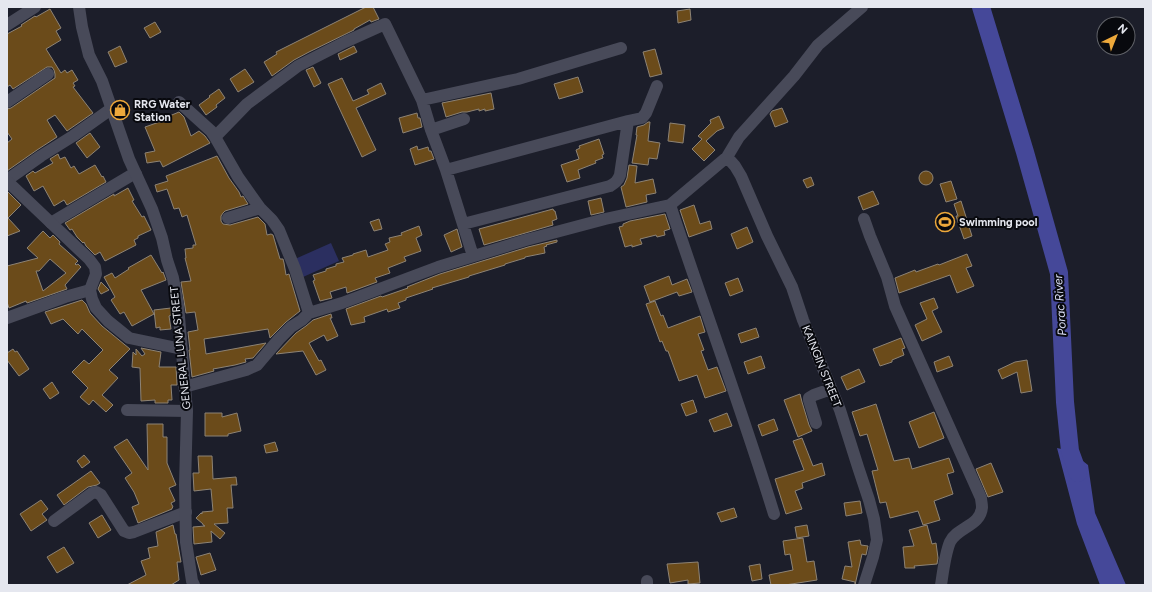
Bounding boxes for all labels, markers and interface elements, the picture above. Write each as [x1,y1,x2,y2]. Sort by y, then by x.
north arrow [1096,16,1136,56]
text: N [1115,21,1130,37]
place label: RRG Water Station [134,98,191,124]
shop icon: RRG Water Station [109,99,131,121]
sports icon: Swimming pool [934,211,956,233]
place label: Swimming pool [959,216,1038,229]
water label: Porac River [1051,273,1069,336]
street label: GENERAL LUNA STREET [168,286,193,410]
street label: KAINGIN STREET [799,323,844,409]

